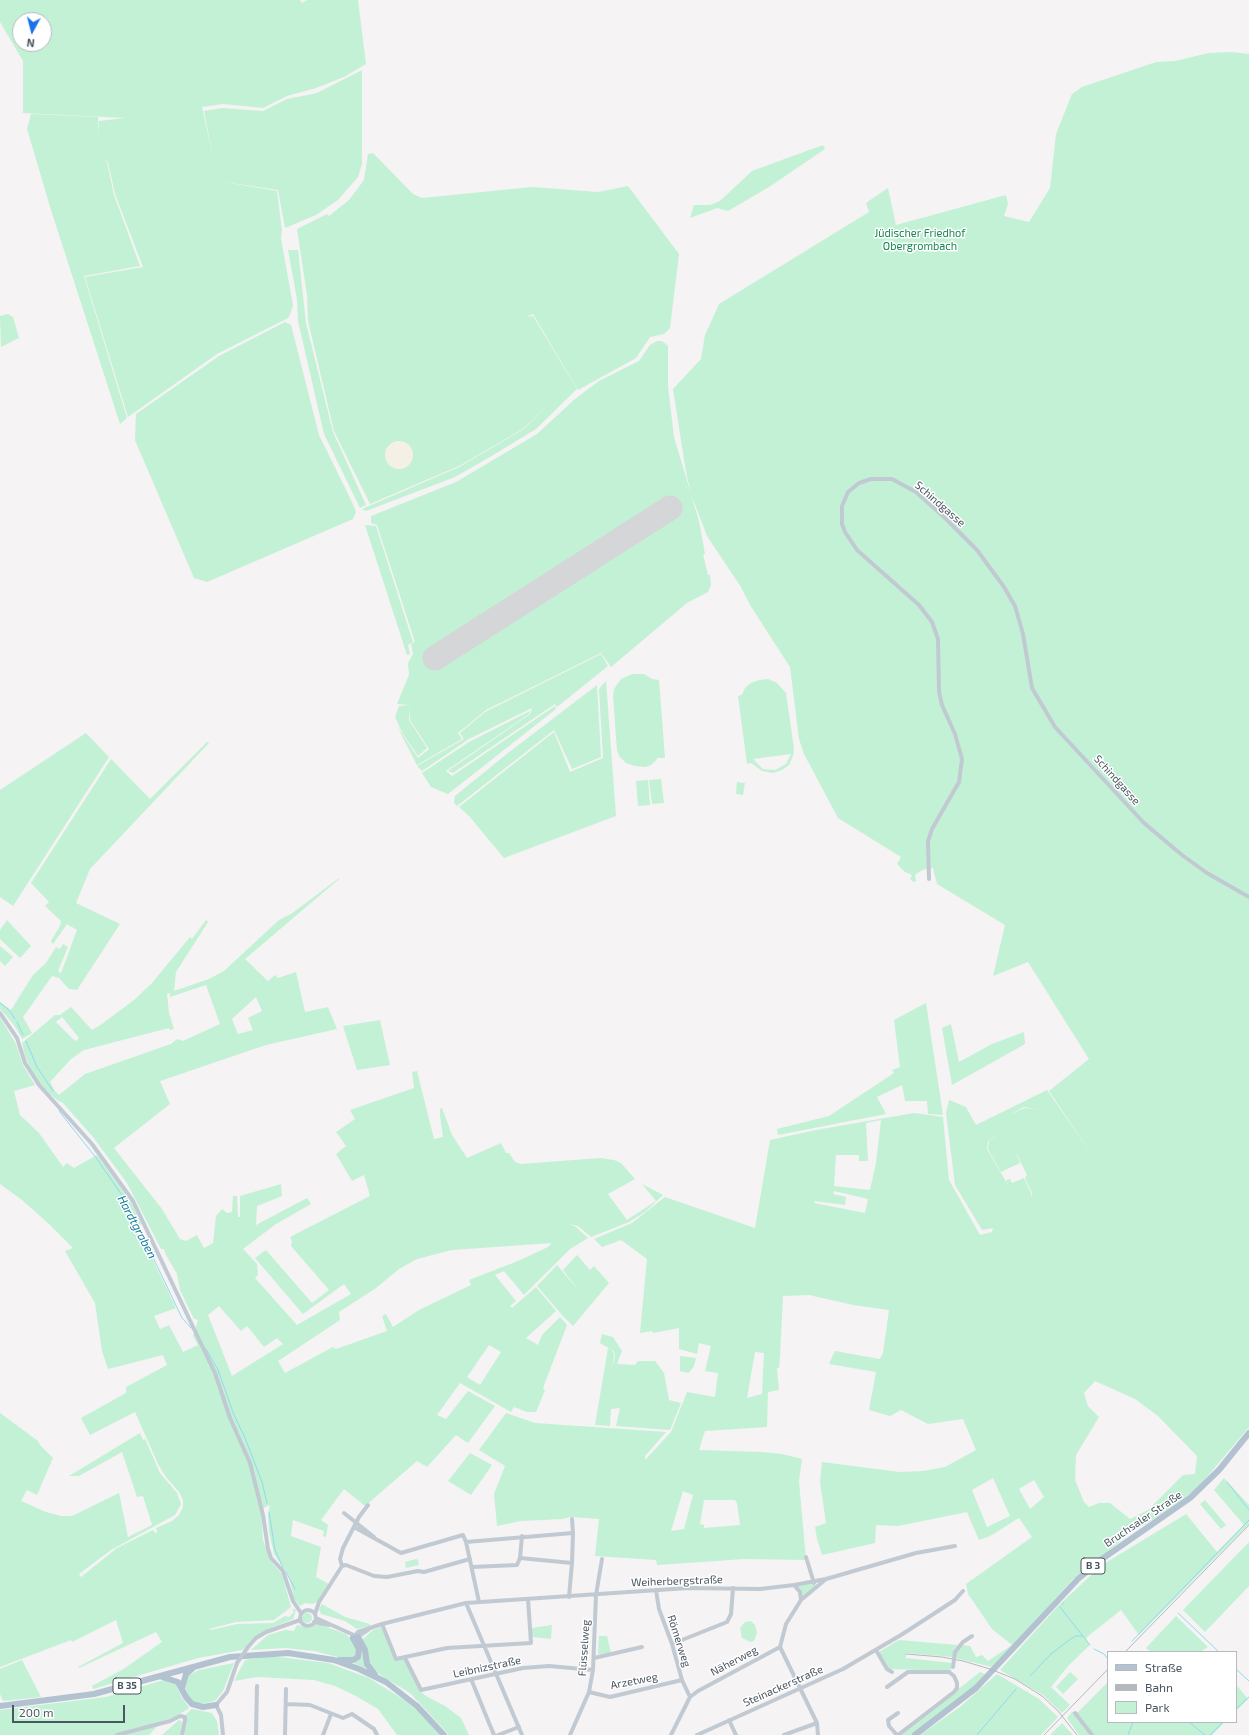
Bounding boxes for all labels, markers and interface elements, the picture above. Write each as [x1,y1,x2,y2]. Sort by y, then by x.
north arrow [12,12,52,52]
text: N [26,36,35,50]
park label: Jüdischer Friedhof Obergrombach [874,226,966,252]
street label: Schindgasse [912,478,968,530]
street label: Schindgasse [1091,752,1143,808]
water label: Hardtgraben [114,1193,160,1261]
street label: Bruchsaler Straße [1102,1488,1184,1550]
road number: B 3 [1081,1558,1105,1574]
street label: Weiherbergstraße [631,1573,723,1589]
street label: Römerweg [664,1613,694,1669]
street label: Flüsselweg [575,1619,593,1677]
street label: Näherweg [708,1643,760,1679]
legend [1107,1651,1237,1723]
street label: Leibnizstraße [452,1653,522,1681]
text: Straße [1145,1660,1182,1674]
street label: Steinackerstraße [741,1662,825,1710]
street label: Arzetweg [609,1670,659,1692]
road number: B 35 [113,1678,141,1694]
text: Bahn [1145,1680,1173,1694]
scale bar [14,1697,127,1723]
text: Park [1145,1700,1170,1714]
text: 200 m [19,1705,53,1719]

